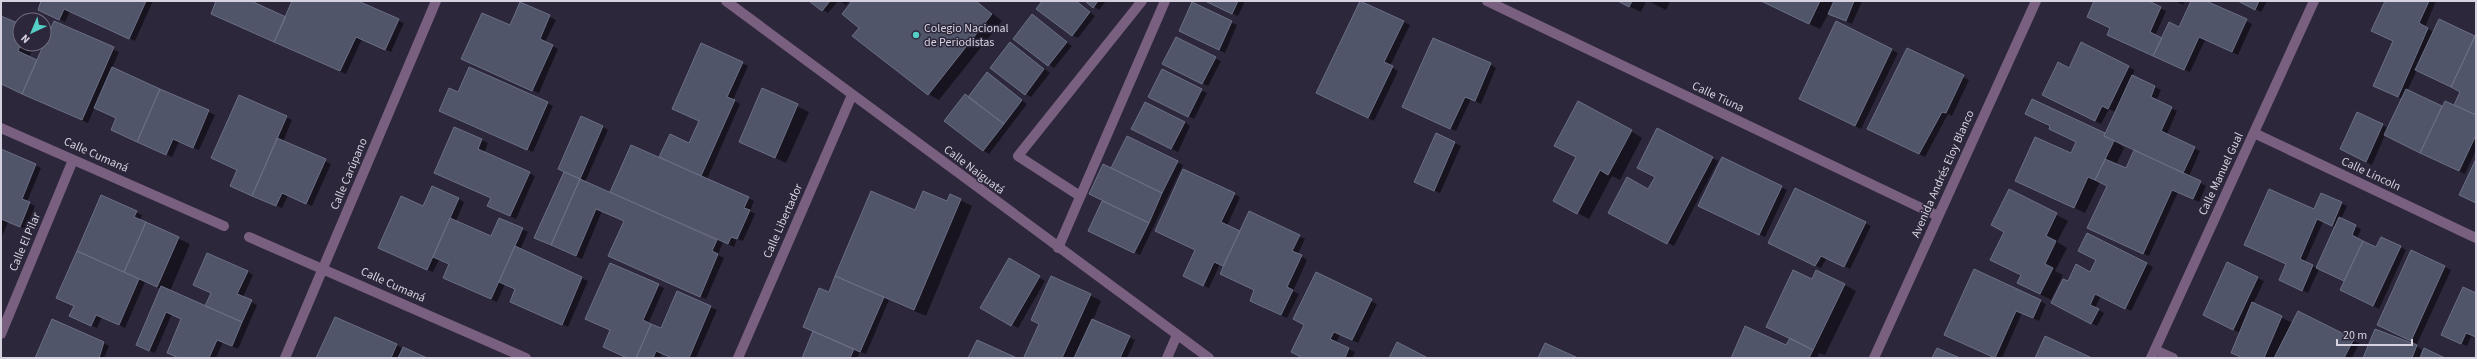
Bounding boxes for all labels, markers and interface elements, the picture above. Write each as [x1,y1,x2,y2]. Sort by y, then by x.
north arrow [12,12,52,52]
place label: Colegio Nacional de Periodistas [924,20,1009,51]
marker: Colegio Nacional de Periodistas [911,30,921,40]
text: N [18,31,33,47]
street label: Calle Tiuna [1689,77,1747,117]
street label: Avenida Andrés Eloy Blanco [1907,107,1979,241]
street label: Calle Manuel Gual [2194,130,2248,218]
street label: Calle Cumaná [61,133,131,177]
street label: Calle Carúpano [326,135,372,213]
street label: Calle Naiguatá [940,141,1008,199]
street label: Calle Lincoln [2338,153,2404,195]
street label: Calle Libertador [759,180,807,261]
street label: Calle El Pilar [5,209,45,274]
street label: Calle Cumaná [358,263,428,307]
scale bar [2337,321,2412,347]
text: 20 m [2343,327,2367,344]

